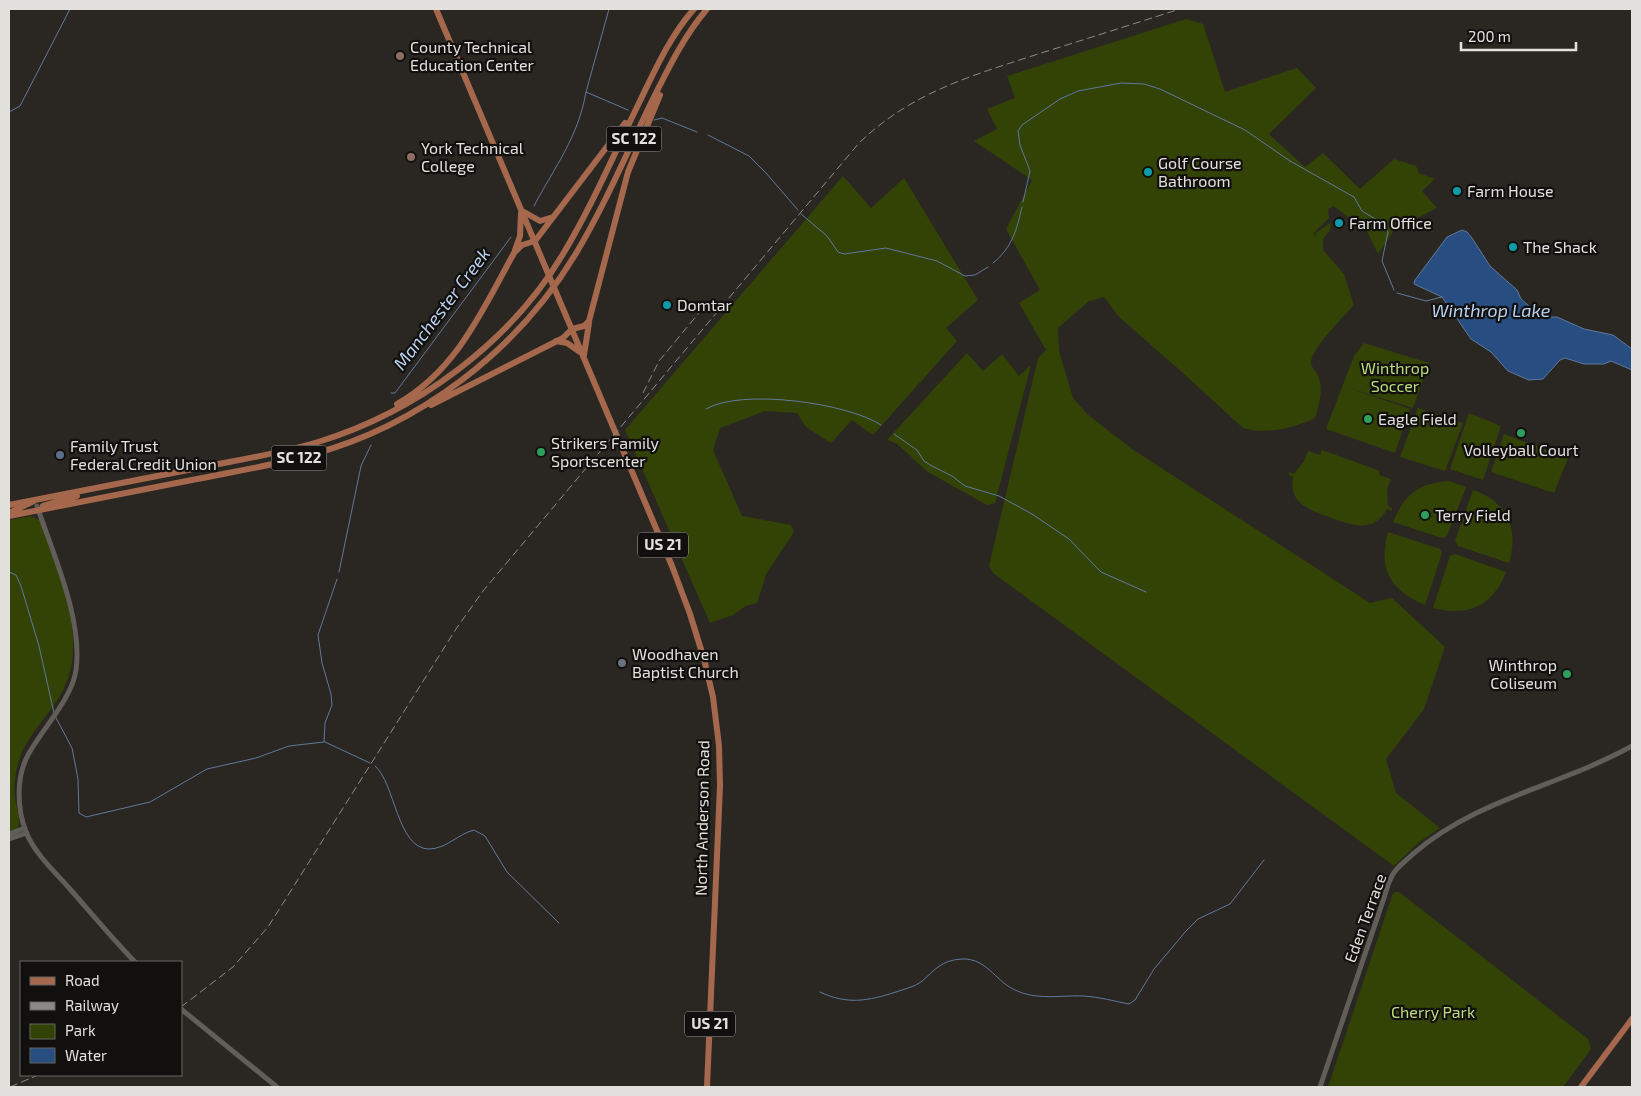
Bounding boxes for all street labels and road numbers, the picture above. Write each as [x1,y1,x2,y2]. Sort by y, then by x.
road number: SC 122 [606,126,662,152]
road number: SC 122 [272,446,326,470]
road number: US 21 [638,532,688,558]
street label: North Anderson Road [691,740,712,896]
street label: Eden Terrace [1340,871,1389,965]
road number: US 21 [685,1012,735,1036]

